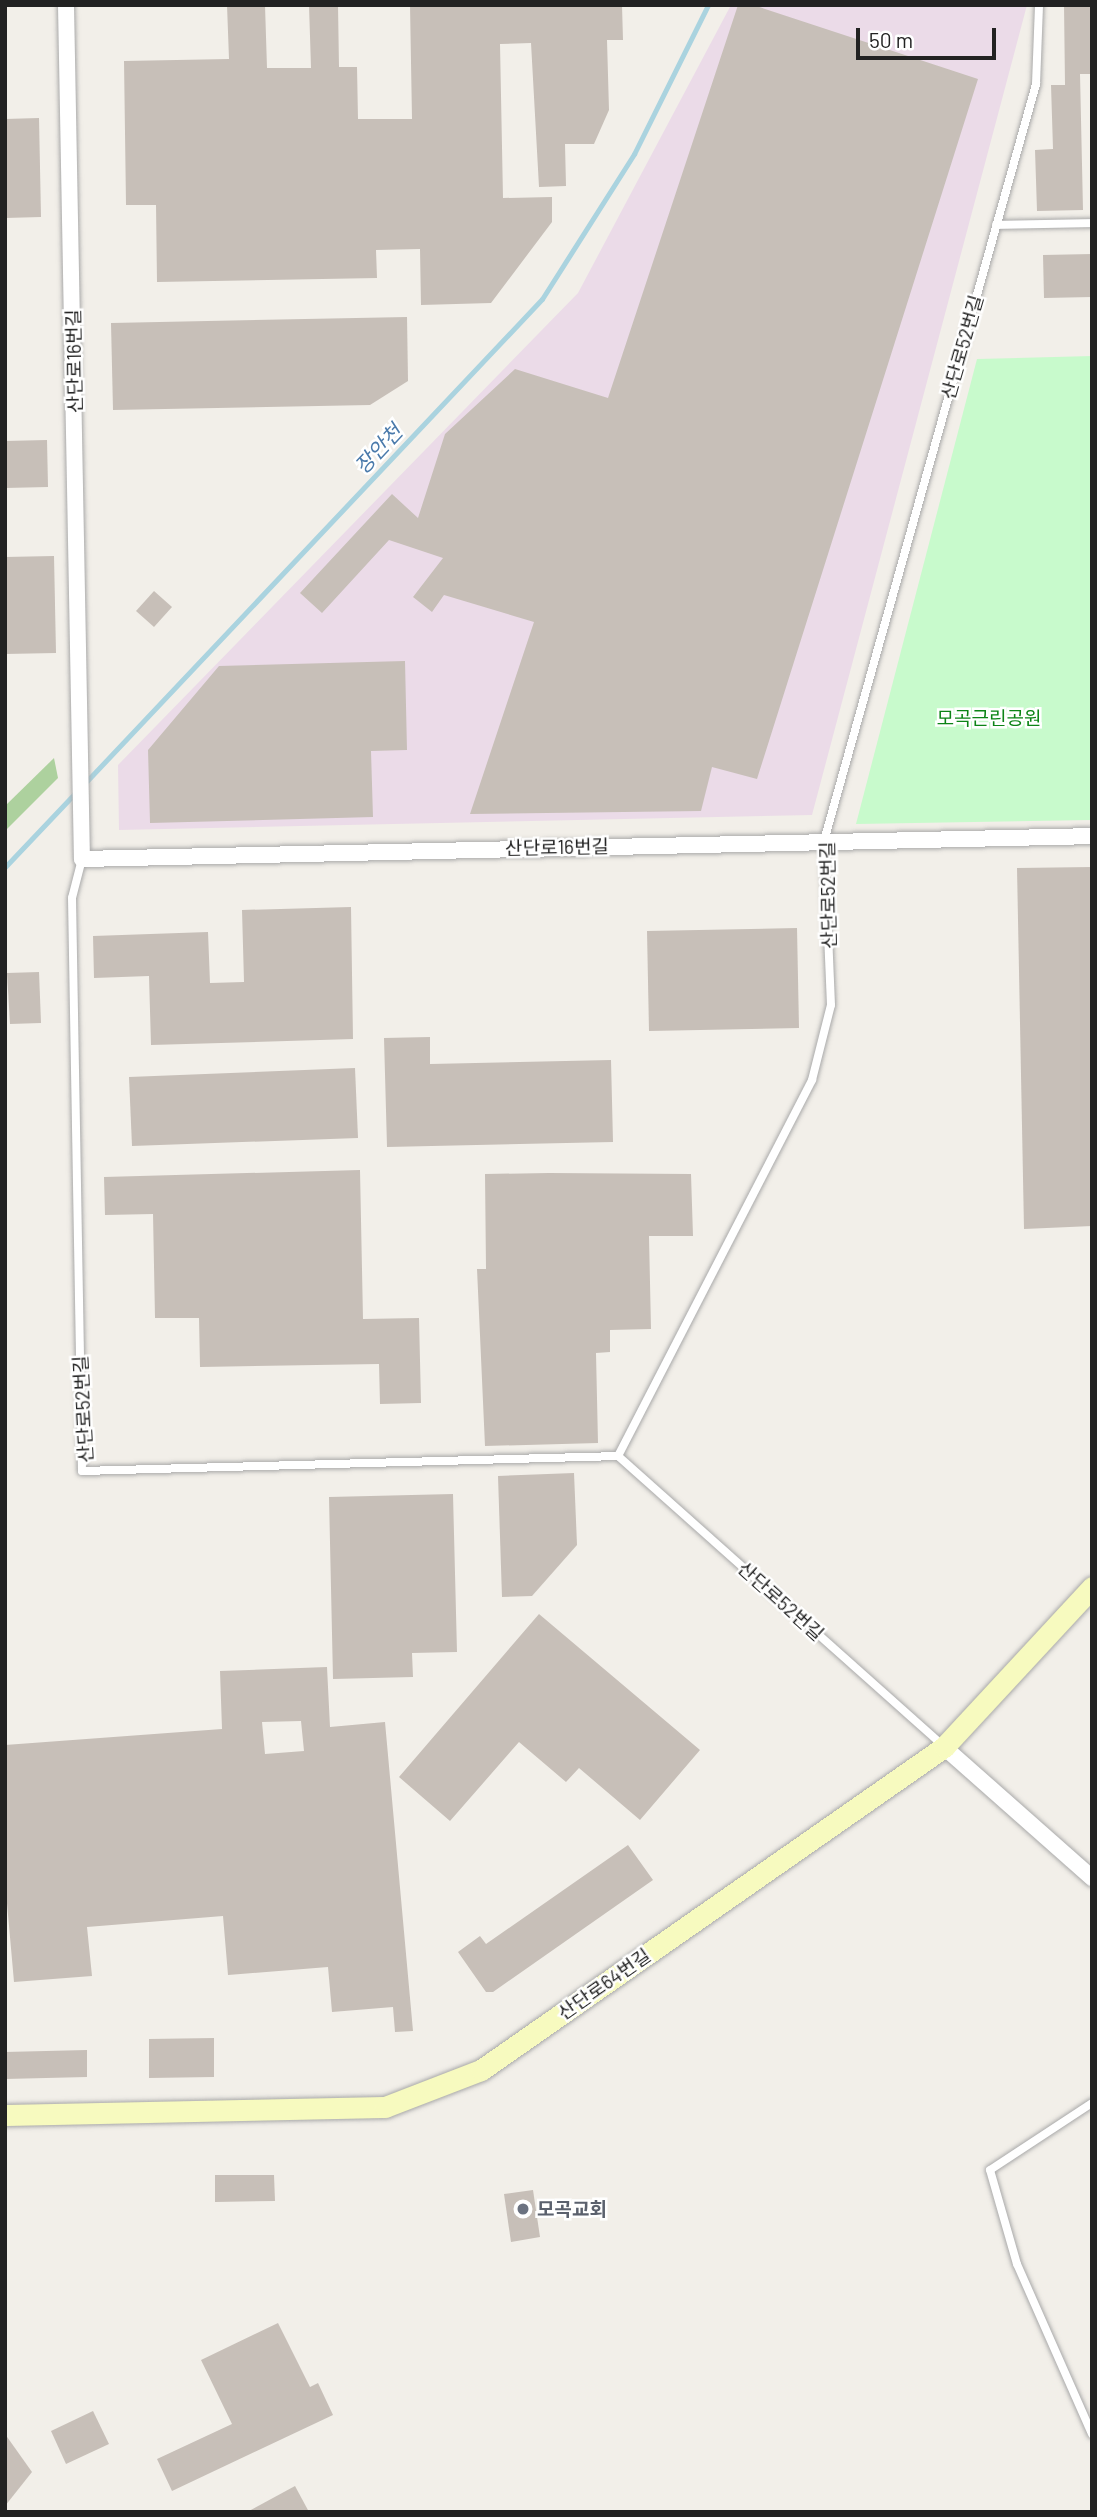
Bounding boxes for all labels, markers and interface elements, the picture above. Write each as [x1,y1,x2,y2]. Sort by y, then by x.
scale bar [859,14,999,58]
text: 50 m [869,27,913,52]
street label: 산단로52번길 [936,292,988,402]
street label: 산단로16번길 [62,309,86,413]
water label: 장안천 [349,419,407,479]
park label: 모곡근린공원 [937,707,1041,729]
street label: 산단로16번길 [505,835,609,859]
street label: 산단로52번길 [816,841,840,949]
street label: 산단로52번길 [69,1355,97,1463]
street label: 산단로52번길 [733,1557,829,1645]
street label: 산단로64번길 [553,1944,655,2024]
place label: 모곡교회 [537,2198,607,2220]
marker: 모곡교회 [515,2201,531,2217]

